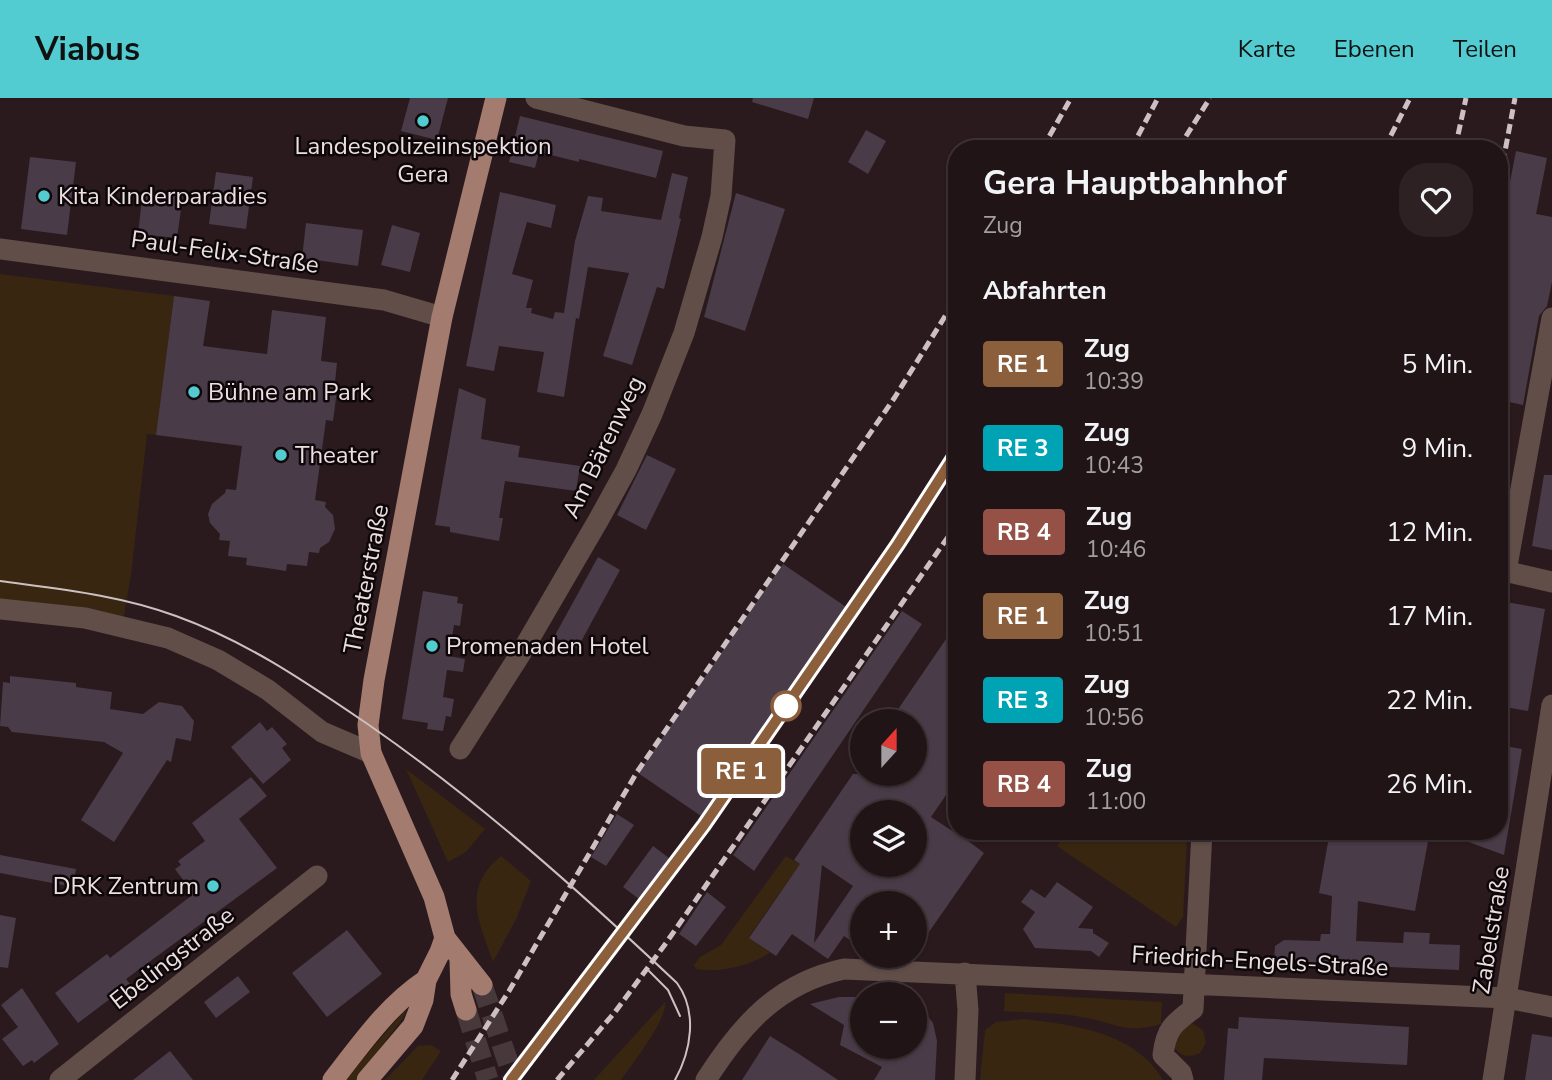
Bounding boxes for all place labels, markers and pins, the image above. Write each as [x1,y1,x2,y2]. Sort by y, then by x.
marker: Landespolizeiinspektion Gera [415,113,431,129]
place label: Landespolizeiinspektion Gera [294,130,552,190]
place label: Kita Kinderparadies [58,180,267,212]
marker: Kita Kinderparadies [36,188,52,204]
place label: Bühne am Park [208,376,372,408]
marker: Bühne am Park [186,384,202,400]
place label: Theater [295,439,379,471]
marker: Theater [273,447,289,463]
place label: Promenaden Hotel [446,630,649,662]
marker: Promenaden Hotel [424,638,440,654]
unlabelled marker [771,691,801,721]
place label: DRK Zentrum [53,870,199,902]
marker: DRK Zentrum [205,878,221,894]

